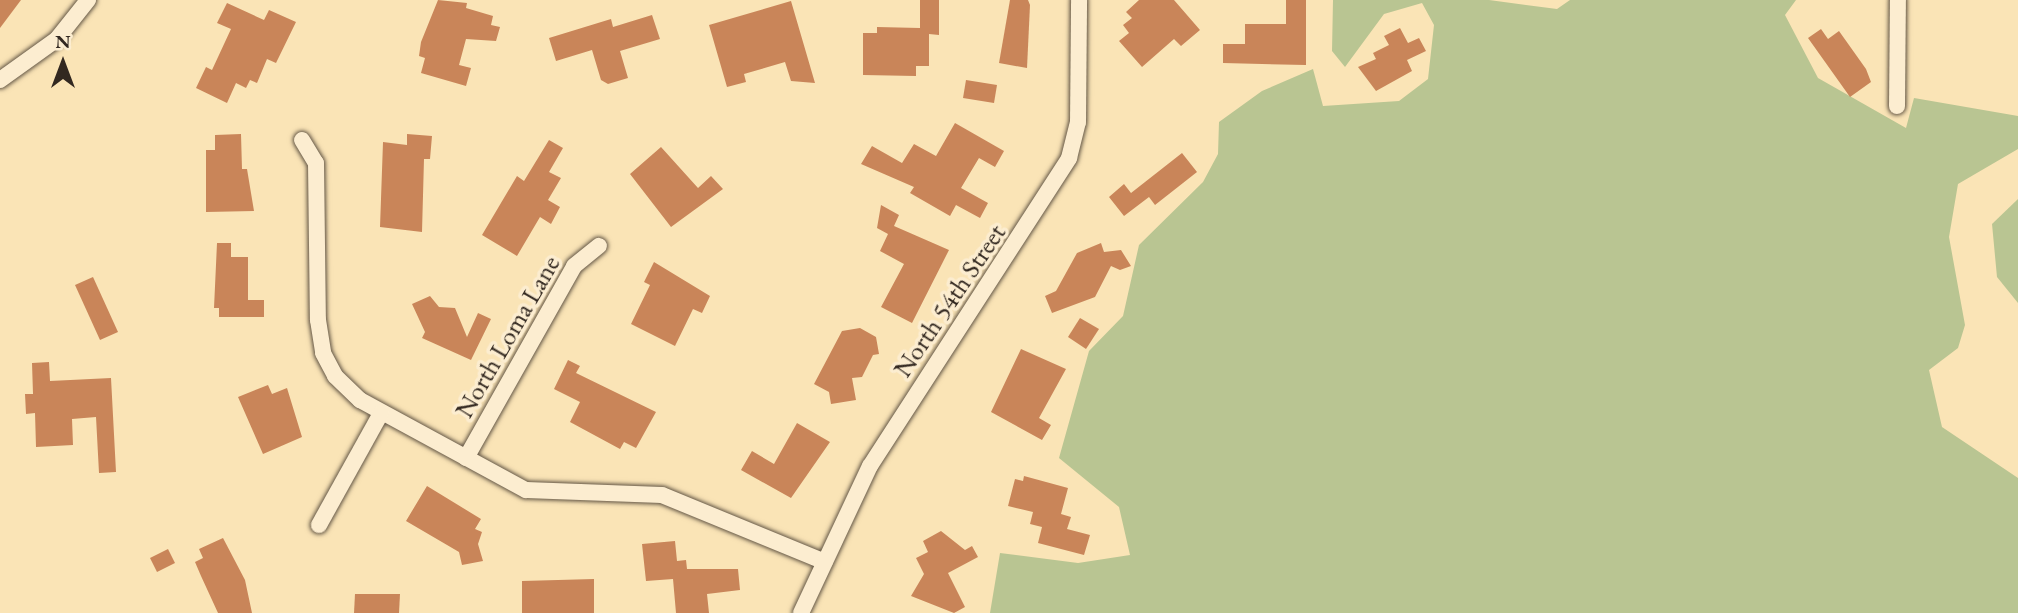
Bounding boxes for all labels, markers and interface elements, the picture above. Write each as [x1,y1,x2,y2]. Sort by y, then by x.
north arrow [28,28,98,98]
text: N [55,29,71,54]
street label: North 54th Street [887,219,1013,383]
street label: North Loma Lane [449,250,567,424]

